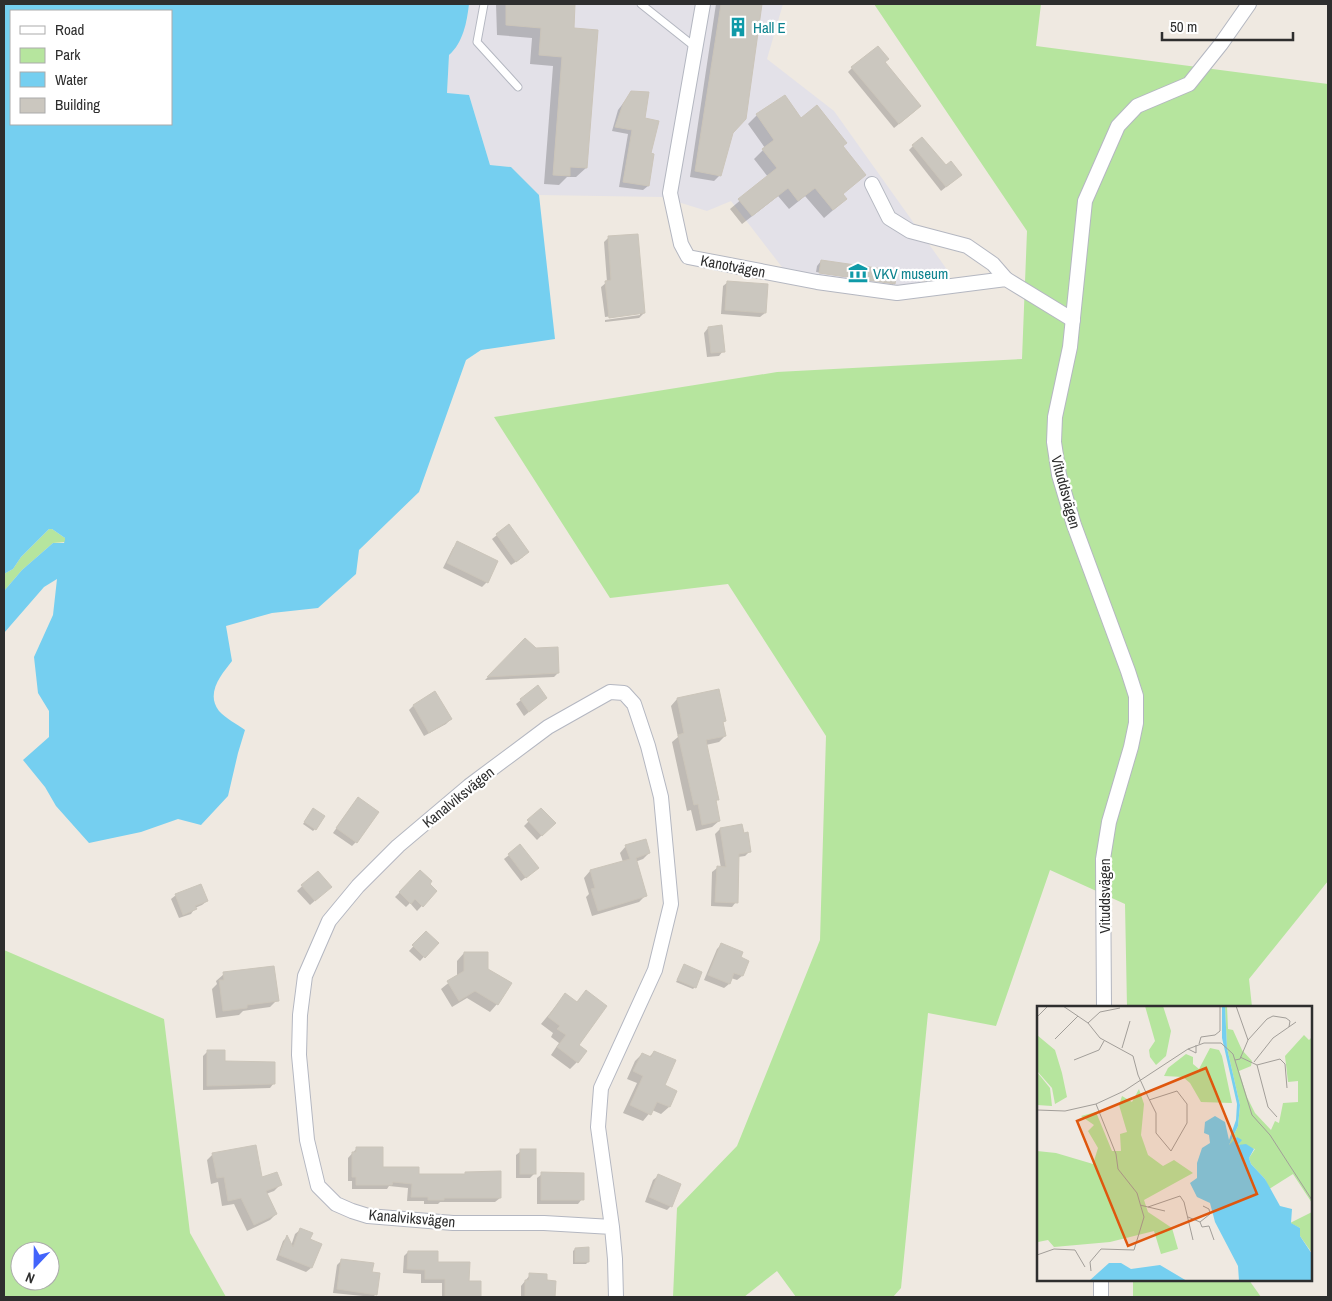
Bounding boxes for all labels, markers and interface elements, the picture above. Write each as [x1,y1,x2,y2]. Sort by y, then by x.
legend [10,10,172,125]
scale bar [1162,10,1293,42]
building icon: Hall E [727,16,749,38]
text: 50 m [1170,16,1197,37]
place label: Hall E [753,17,786,38]
text: Road [55,19,84,40]
text: Park [55,44,81,65]
text: Water [55,69,87,90]
text: Building [55,94,100,115]
street label: Kanotvägen [699,249,767,283]
museum icon: VKV museum [847,262,869,284]
place label: VKV museum [873,263,948,284]
street label: Vituddsvägen [1046,453,1086,531]
street label: Kanalviksvägen [418,762,498,832]
street label: Vituddsvägen [1094,858,1115,934]
inset map [1037,1006,1312,1281]
street label: Kanalviksvägen [368,1204,456,1232]
north arrow [10,1241,60,1291]
text: N [23,1268,37,1288]

